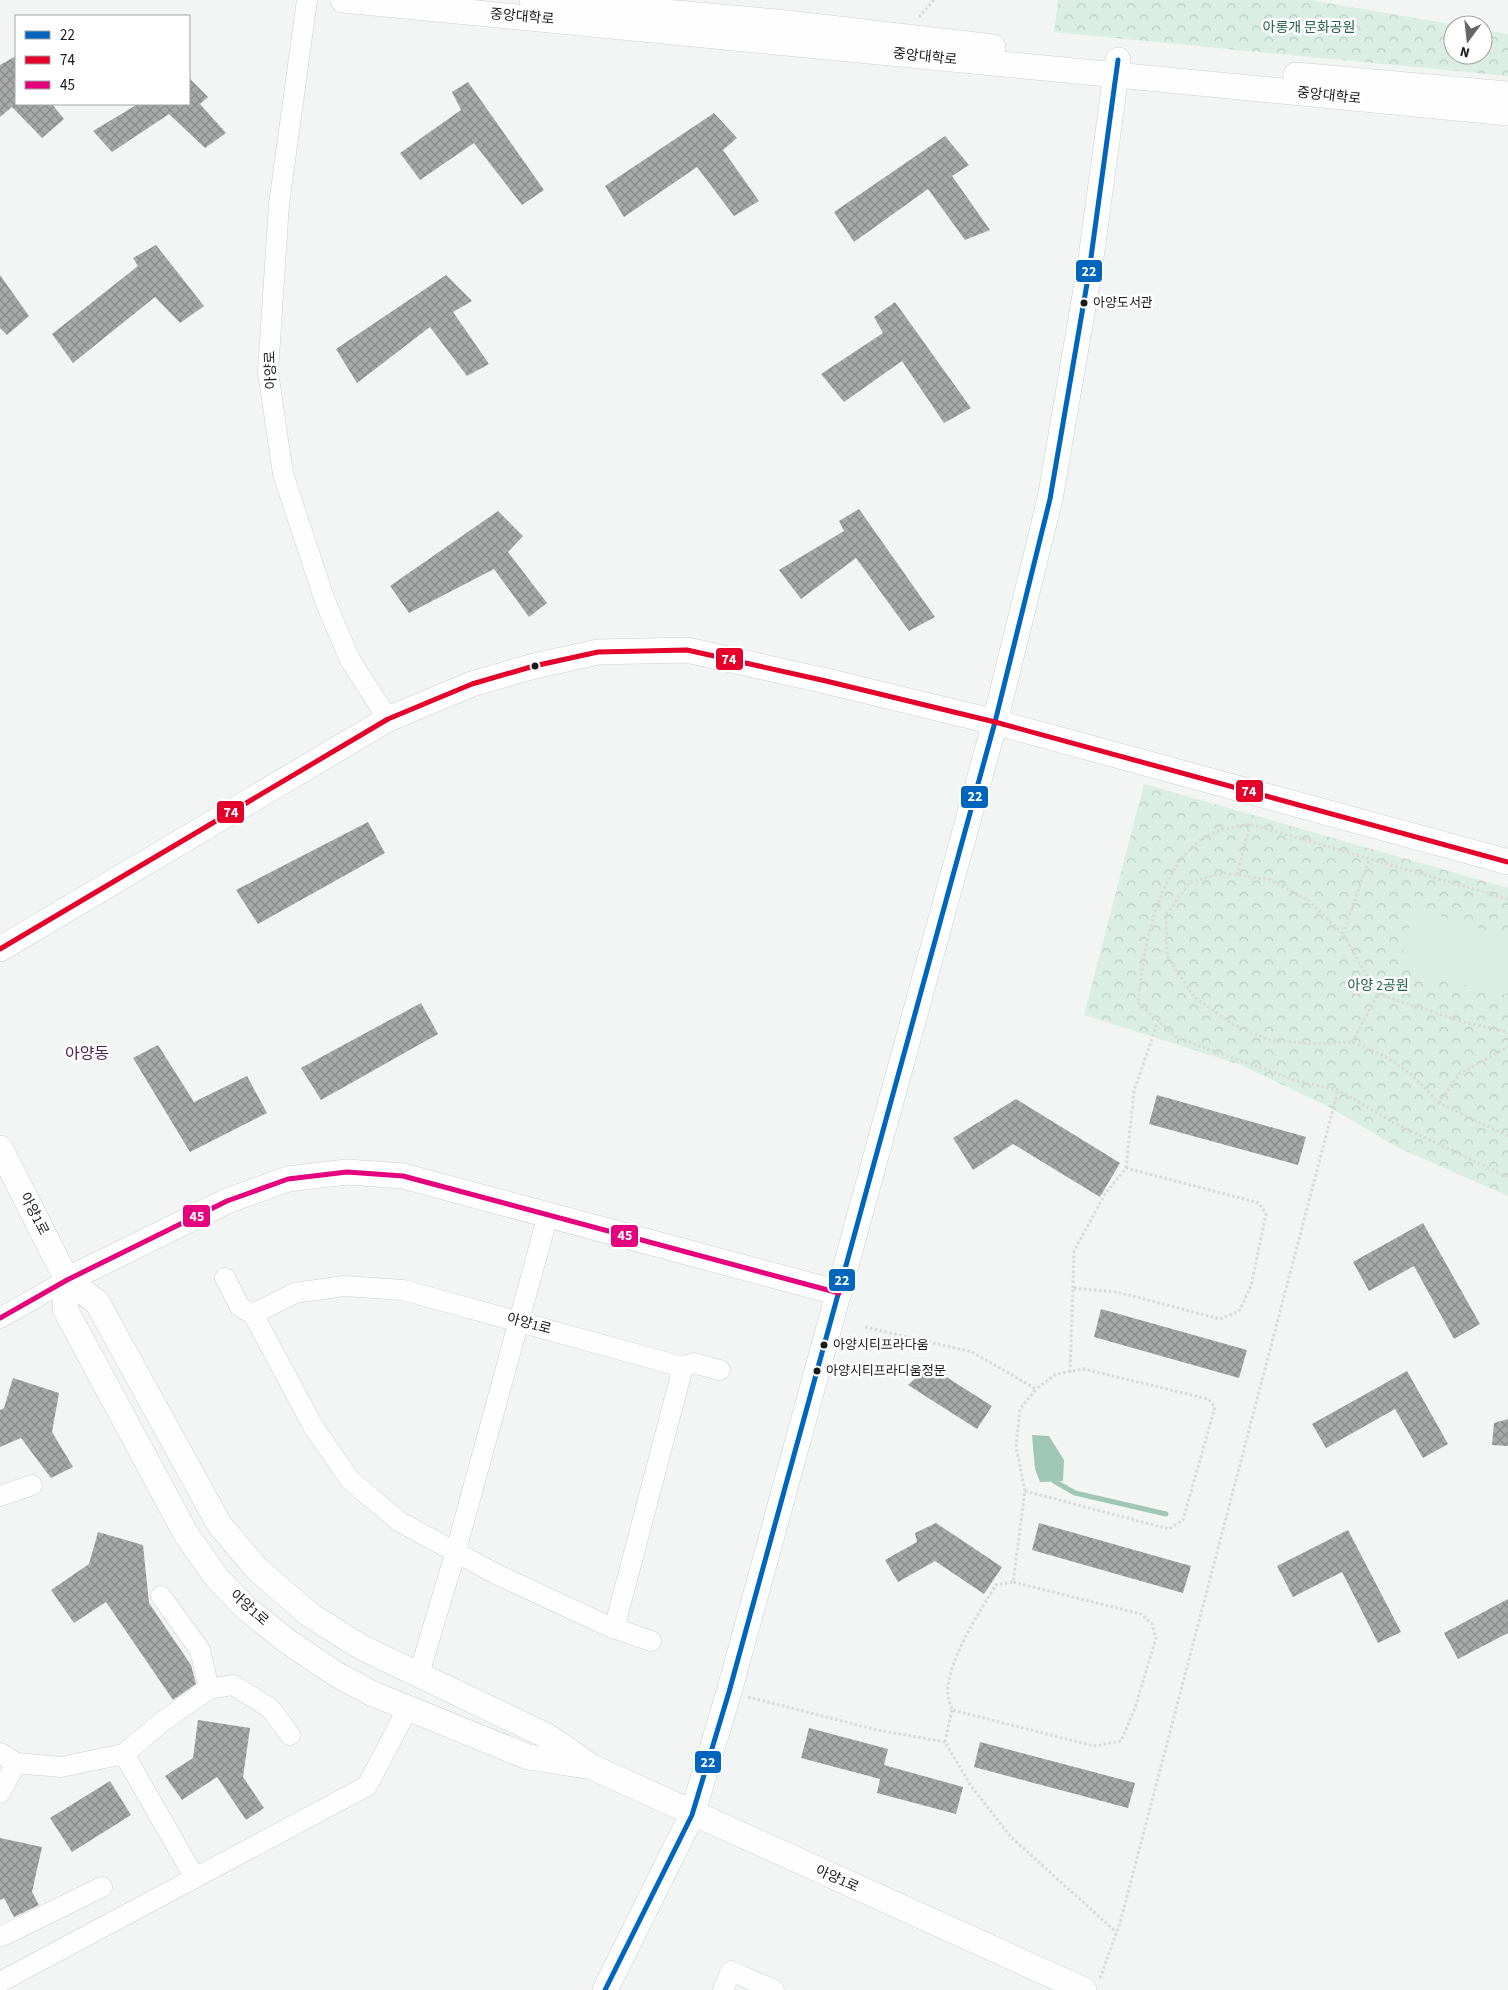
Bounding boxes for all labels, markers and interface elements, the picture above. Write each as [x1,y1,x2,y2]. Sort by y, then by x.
street label: 중앙대학로 [489,4,555,30]
legend [15,15,190,105]
north arrow [1443,15,1493,65]
park label: 아롱개 문화공원 [1263,18,1355,38]
text: 22 [60,25,75,46]
text: N [1458,41,1472,62]
street label: 중앙대학로 [892,44,958,70]
text: 74 [60,50,75,71]
text: 45 [60,75,75,96]
street label: 중앙대학로 [1296,83,1362,109]
line badge: 22 [1075,259,1103,283]
text: 22 [1082,262,1096,282]
place label: 아양도서관 [1093,294,1153,312]
marker: 아양도서관 [1079,298,1089,308]
street label: 아양로 [260,350,282,390]
line badge: 74 [715,647,744,671]
text: 74 [722,650,737,670]
unlabelled marker [530,661,540,671]
line badge: 74 [1235,779,1264,803]
text: 74 [1242,782,1257,802]
line badge: 22 [960,785,989,809]
text: 22 [968,787,982,807]
line badge: 74 [216,800,245,824]
text: 74 [224,803,239,823]
park label: 아양 2공원 [1347,976,1409,996]
district label: 아양동 [65,1043,109,1065]
street label: 아양1로 [15,1189,53,1239]
line badge: 45 [182,1204,211,1228]
text: 45 [190,1207,204,1227]
line badge: 45 [610,1224,639,1248]
text: 45 [618,1226,632,1246]
line badge: 22 [828,1268,856,1292]
text: 22 [835,1271,849,1291]
street label: 아양1로 [504,1308,554,1340]
place label: 아양시티프라다움 [833,1336,929,1354]
marker: 아양시티프라다움 [819,1340,829,1350]
place label: 아양시티프라디움정문 [826,1362,946,1380]
marker: 아양시티프라디움정문 [812,1366,822,1376]
street label: 아양1로 [225,1585,273,1631]
line badge: 22 [694,1750,722,1774]
text: 22 [701,1753,715,1773]
street label: 아양1로 [812,1861,862,1897]

